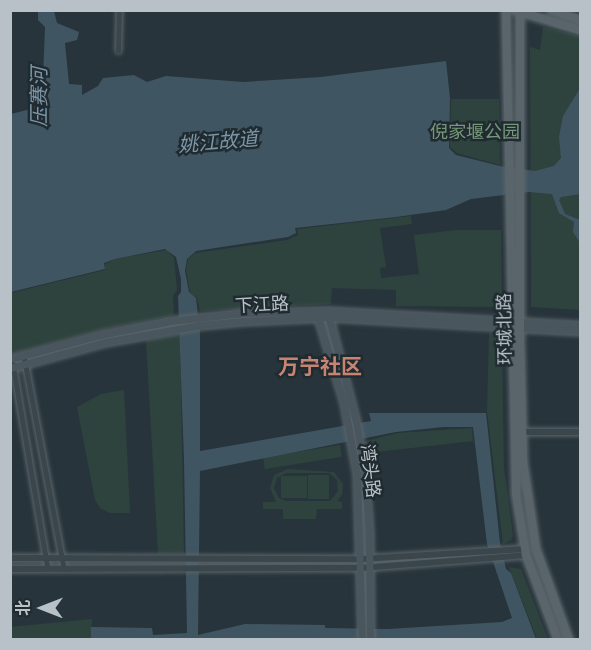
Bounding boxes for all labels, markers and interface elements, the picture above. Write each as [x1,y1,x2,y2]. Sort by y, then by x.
water label: 压赛河 [27,67,51,127]
park label: 倪家堰公园 [430,121,520,143]
water label: 姚江故道 [177,127,259,157]
street label: 下江路 [234,293,290,317]
street label: 环城北路 [494,293,516,365]
district label: 万宁社区 [278,354,362,380]
street label: 湾头路 [356,443,384,499]
north arrow [12,578,72,638]
text: 北 [14,600,33,616]

